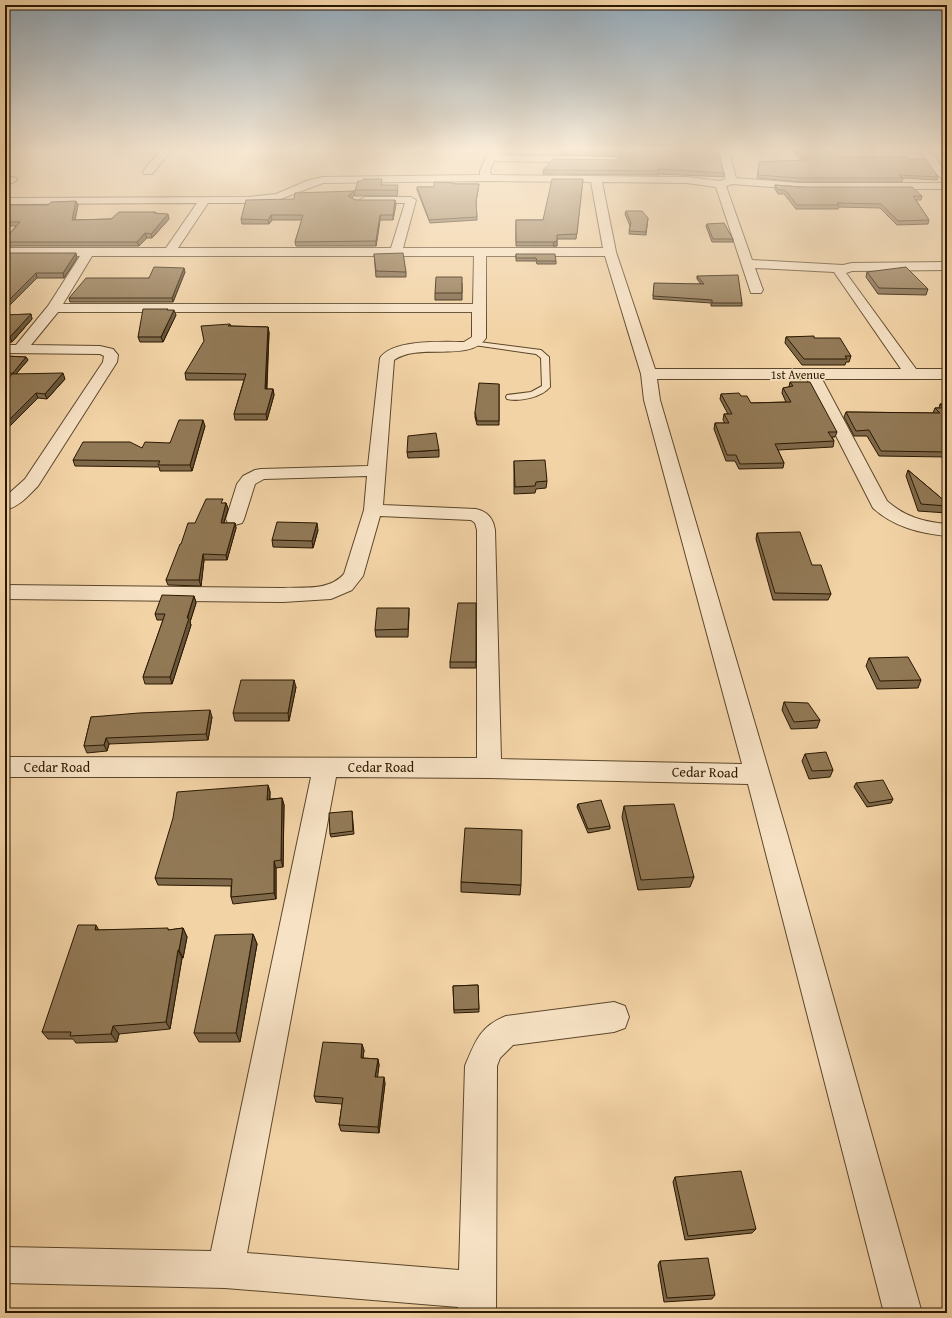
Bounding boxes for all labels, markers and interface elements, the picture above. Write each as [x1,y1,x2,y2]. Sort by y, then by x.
street label: 1st Avenue [771,366,826,383]
street label: Cedar Road [24,757,91,777]
street label: Cedar Road [348,757,415,777]
street label: Cedar Road [672,761,739,783]

